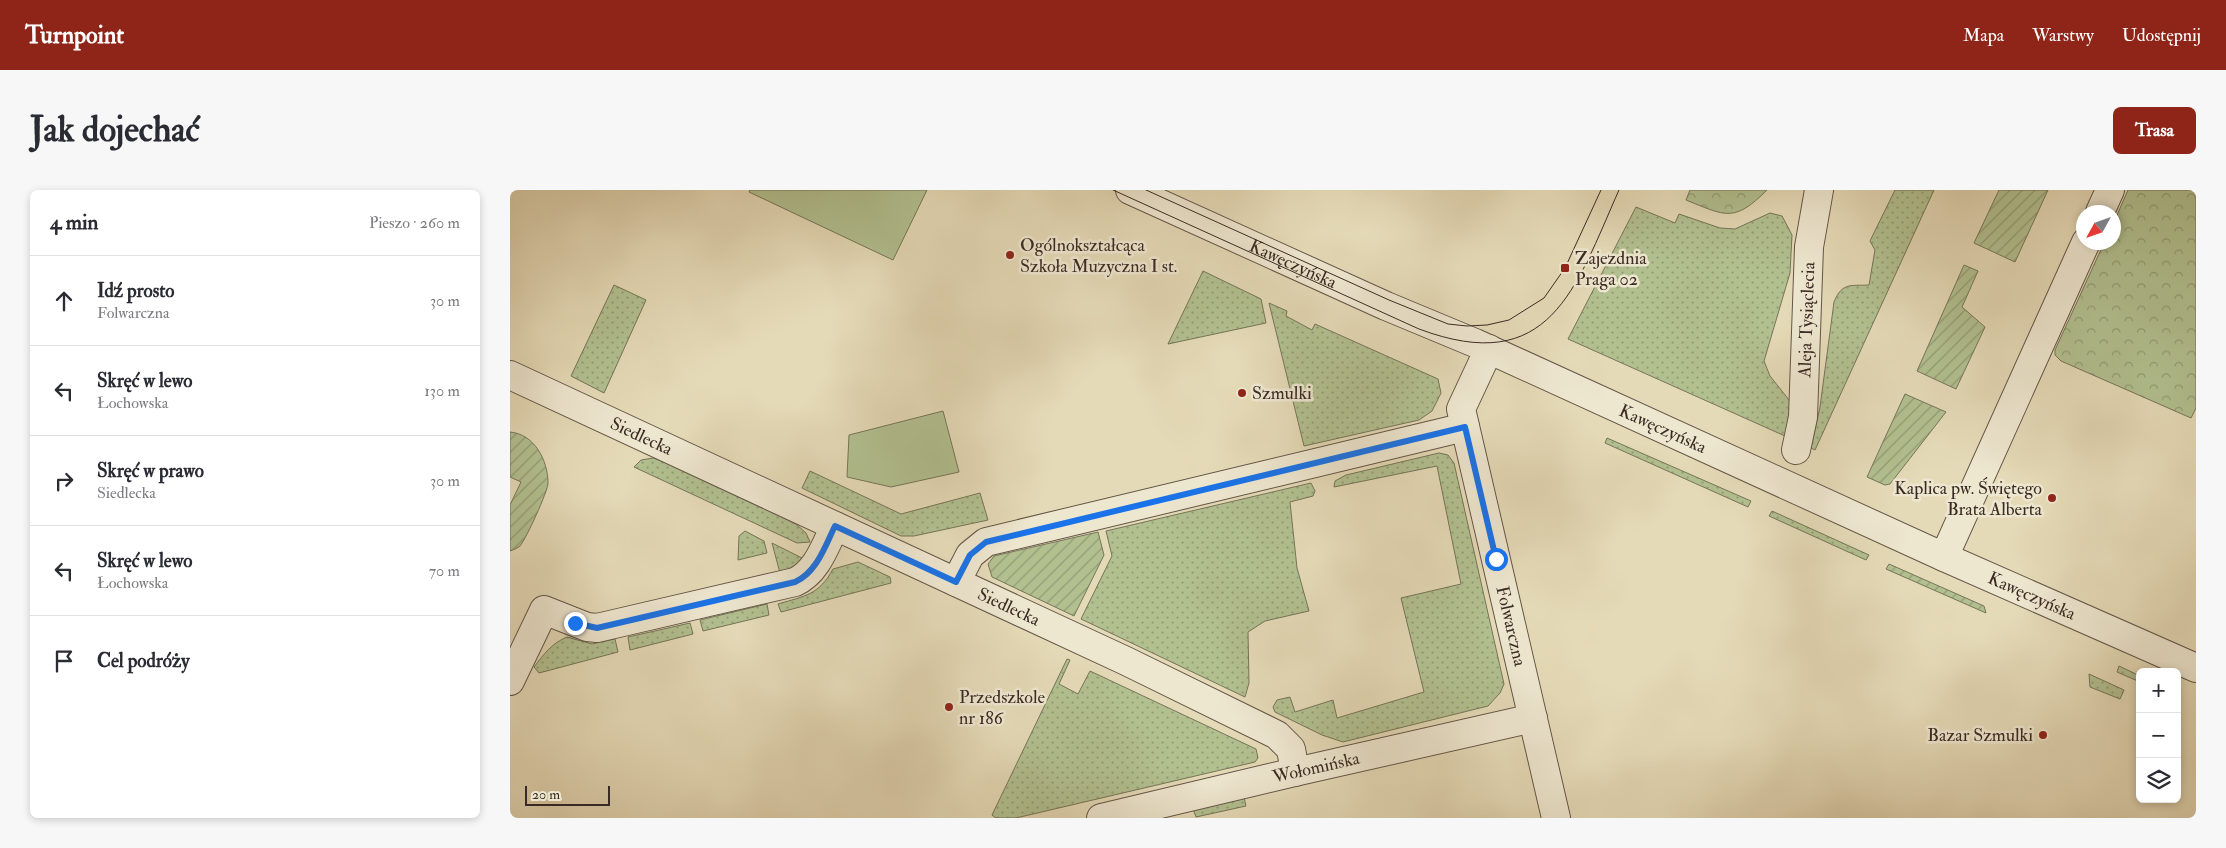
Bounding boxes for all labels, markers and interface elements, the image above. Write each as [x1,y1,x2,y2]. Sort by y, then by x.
text: Turnpoint [25,20,124,51]
text: Mapa [1963,24,2004,47]
text: Warstwy [2032,24,2094,47]
text: Udostępnij [2122,24,2201,47]
button: Trasa [2113,107,2196,154]
text: Jak dojechać [30,108,200,152]
north arrow [2076,205,2121,250]
text: 4 min [50,209,98,236]
text: Pieszo · 260 m [369,213,460,233]
place label: Ogólnokształcąca Szkoła Muzyczna I st. [1020,234,1177,278]
street label: Kawęczyńska [1246,234,1341,294]
place label: Zajezdnia Praga 02 [1575,247,1647,291]
marker: Ogólnokształcąca Szkoła Muzyczna I st. [1004,249,1016,261]
street label: Aleja Tysiąclecia [1793,261,1820,379]
marker: Zajezdnia Praga 02 [1559,262,1571,274]
text: Idź prosto [97,279,174,303]
icon: ahead [50,287,78,315]
text: 30 m [430,291,460,311]
text: Folwarczna [97,303,170,323]
text: Skręć w lewo [97,369,192,393]
icon: left [50,377,78,405]
text: 130 m [424,381,460,401]
place label: Szmulki [1252,382,1312,405]
marker: Szmulki [1236,387,1248,399]
text: Łochowska [97,393,168,413]
street label: Kawęczyńska [1616,399,1711,459]
street label: Siedlecka [607,412,677,461]
text: Skręć w prawo [97,459,204,483]
icon: right [50,467,78,495]
text: 30 m [430,471,460,491]
place label: Kaplica pw. Świętego Brata Alberta [1894,477,2043,521]
text: Siedlecka [97,483,156,503]
marker: Kaplica pw. Świętego Brata Alberta [2046,492,2058,504]
route start [1485,548,1508,571]
text: Skręć w lewo [97,549,192,573]
icon: left [50,557,78,585]
text: 70 m [429,561,460,581]
street label: Kawęczyńska [1984,566,2080,625]
text: Łochowska [97,573,168,593]
street label: Siedlecka [974,582,1044,631]
street label: Folwarczna [1491,584,1532,669]
route end [564,612,587,635]
icon: arrive [50,647,78,675]
text: Cel podróży [97,649,190,673]
map controls [2136,668,2181,803]
button: + [2136,668,2181,713]
place label: Przedszkole nr 186 [959,686,1045,730]
marker: Przedszkole nr 186 [943,701,955,713]
button: − [2136,713,2181,758]
place label: Bazar Szmulki [1927,724,2033,747]
marker: Bazar Szmulki [2037,729,2049,741]
street label: Wołomińska [1269,746,1362,789]
button: layers [2136,758,2181,803]
scale bar [525,783,610,806]
text: 20 m [532,786,560,803]

